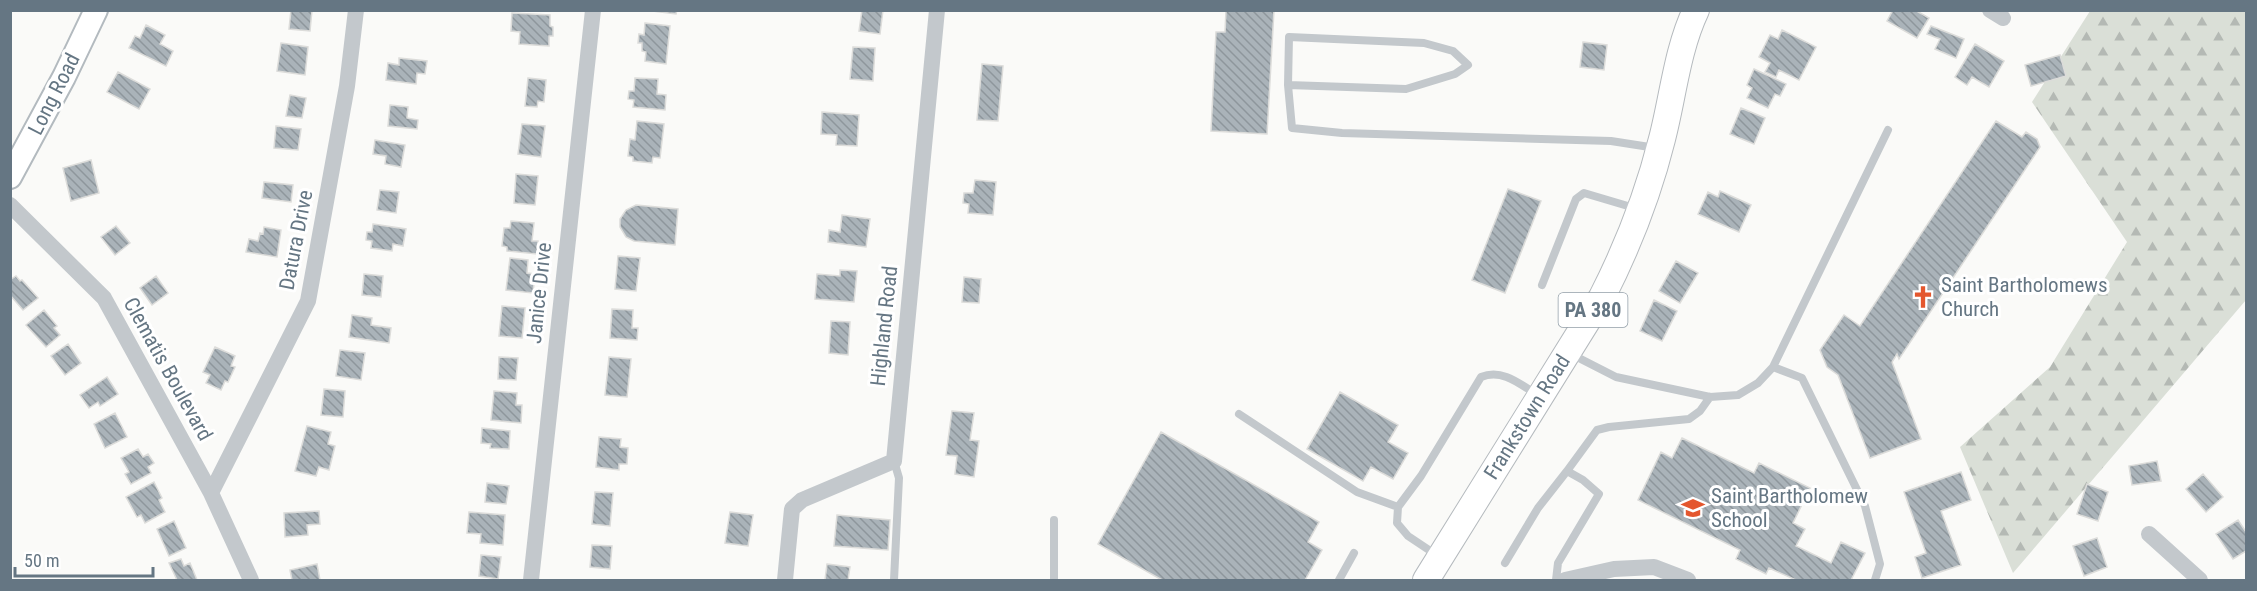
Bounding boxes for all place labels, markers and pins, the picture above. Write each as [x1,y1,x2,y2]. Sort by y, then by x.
place label: Saint Bartholomews Church [1941,273,2108,321]
church icon: Saint Bartholomews Church [1910,284,1936,310]
place label: Saint Bartholomew School [1711,484,1868,532]
school or university icon: Saint Bartholomew School [1680,495,1706,521]

